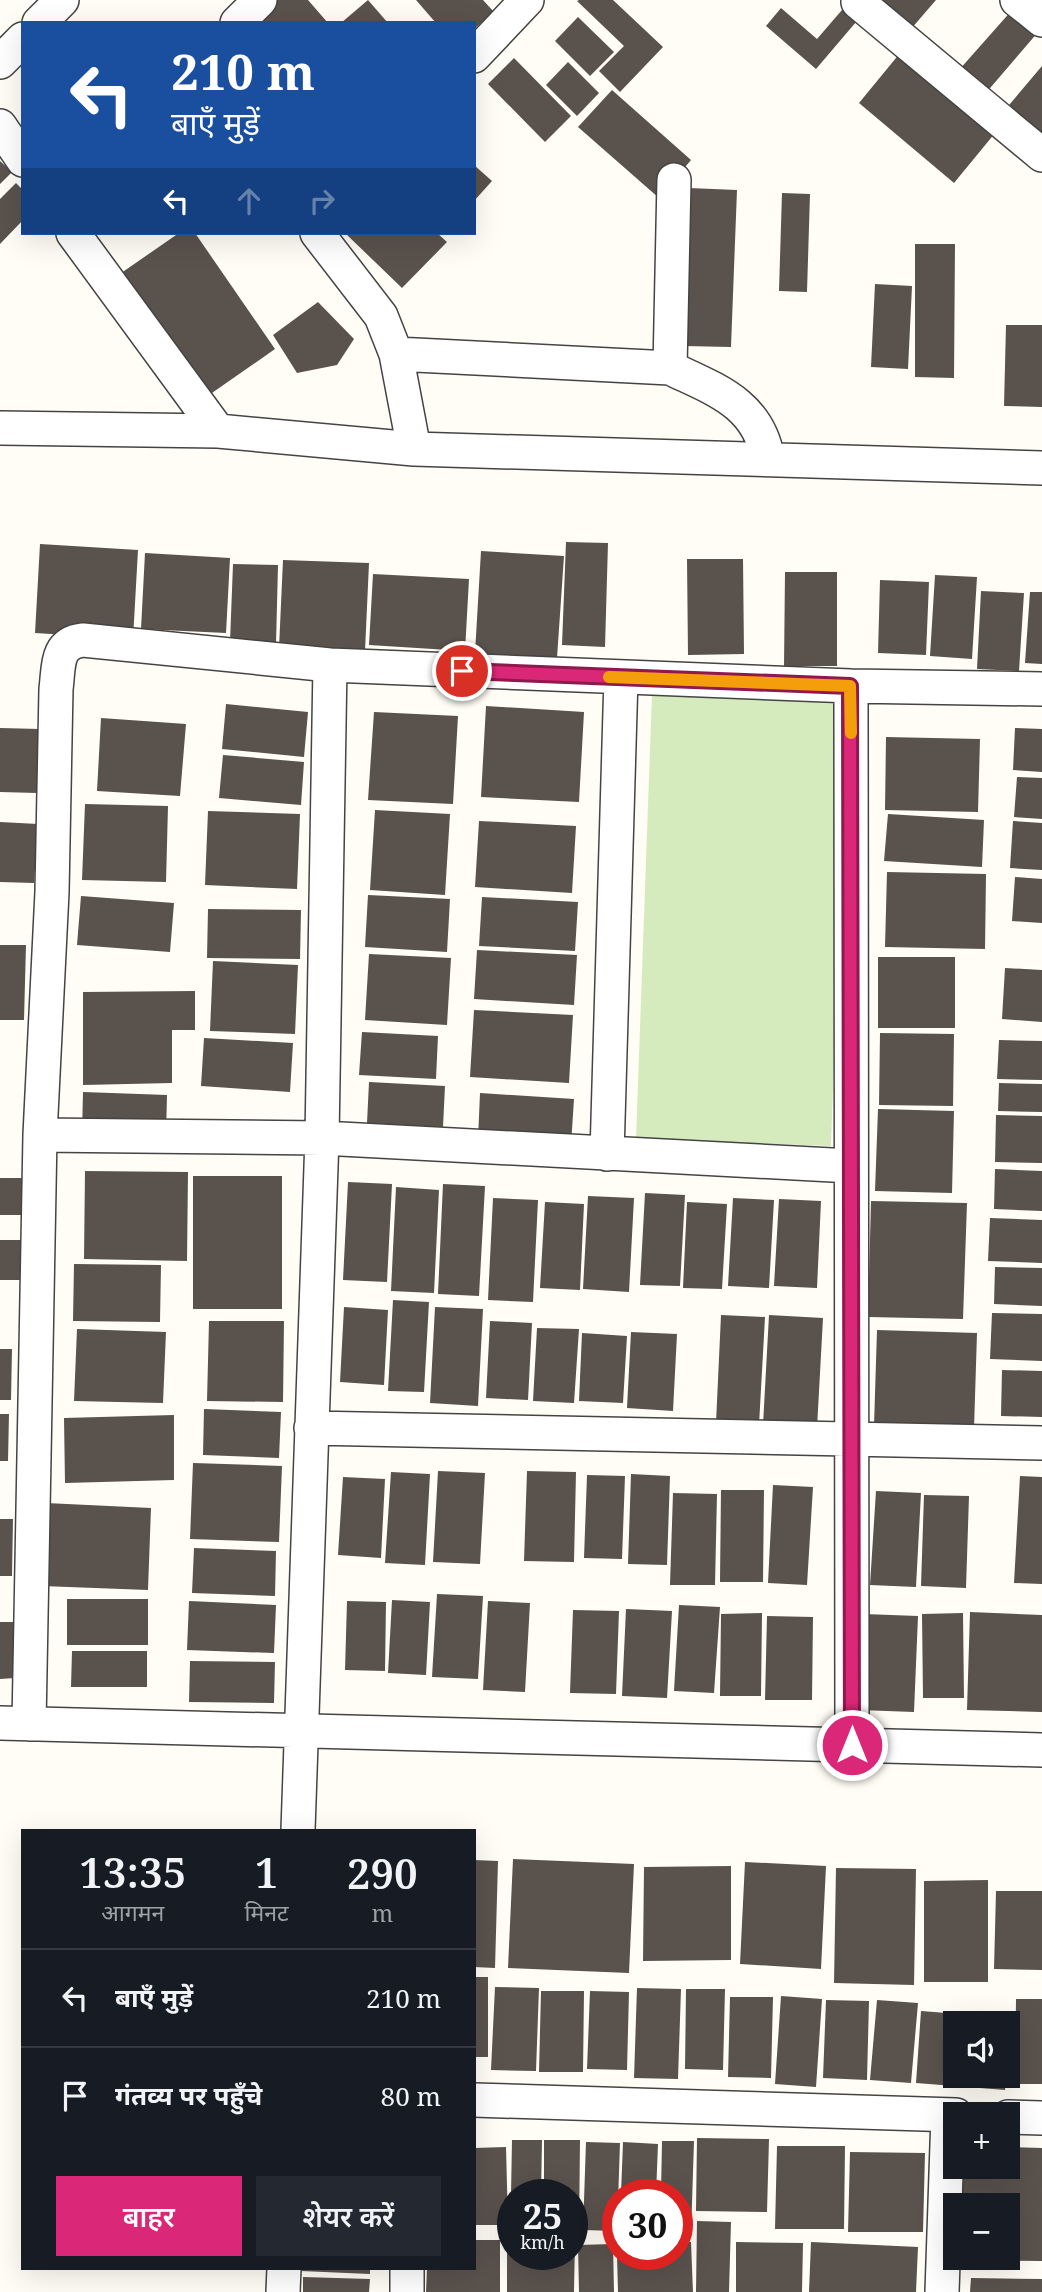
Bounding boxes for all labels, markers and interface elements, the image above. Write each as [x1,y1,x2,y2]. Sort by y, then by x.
text: 210 m [171,38,315,104]
icon: left [56,49,147,140]
text: बाएँ मुड़ें [171,101,260,144]
icon: left [157,182,195,220]
icon: ahead [230,182,268,220]
icon: right [303,182,341,220]
pin [432,641,492,701]
icon: arrive [443,652,481,690]
position arrow [815,1708,889,1782]
text: 13:35 [79,1843,186,1900]
text: 1 [255,1843,278,1900]
text: 290 [347,1844,418,1901]
text: आगमन [101,1896,164,1928]
text: मिनट [245,1896,289,1928]
text: m [371,1897,393,1929]
icon: left [56,1979,94,2017]
text: बाएँ मुड़ें [115,1979,193,2015]
text: 210 m [366,1980,441,2016]
map controls [943,2011,1020,2270]
button: sound [943,2011,1020,2088]
icon: arrive [56,2077,94,2115]
text: गंतव्य पर पहुँचे [115,2077,262,2113]
text: 80 m [381,2078,441,2114]
button: + [943,2102,1020,2179]
button: बाहर [56,2176,242,2256]
button: शेयर करें [256,2176,441,2256]
speed limit sign: 30 [602,2179,693,2270]
text: 25 [523,2192,562,2239]
button: − [943,2193,1020,2270]
text: km/h [520,2230,565,2254]

